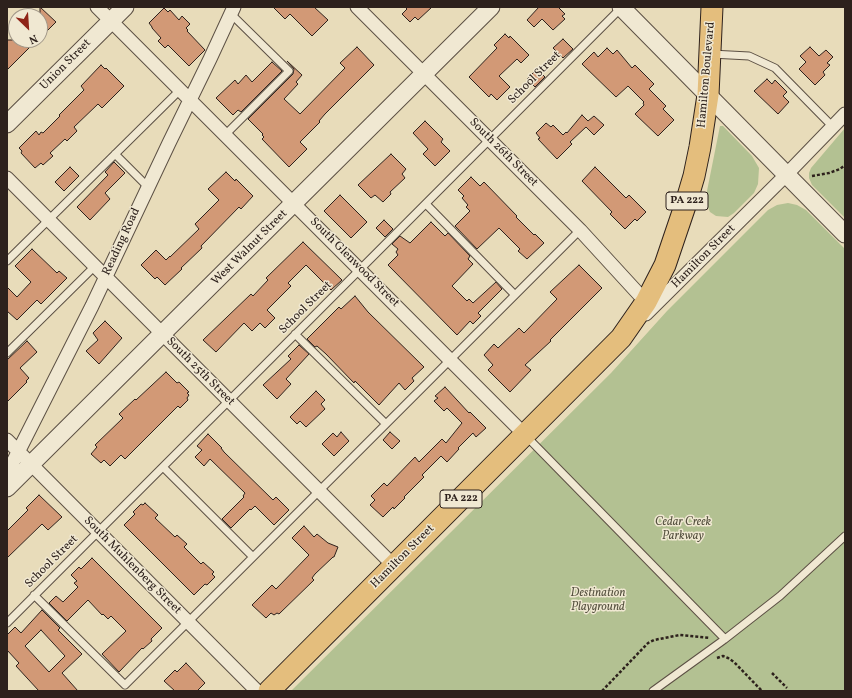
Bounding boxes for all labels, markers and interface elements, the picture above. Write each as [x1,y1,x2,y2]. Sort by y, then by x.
north arrow [8,8,48,48]
street label: Hamilton Boulevard [695,21,719,129]
text: N [26,30,40,47]
street label: Union Street [37,36,95,94]
street label: School Street [506,49,564,107]
street label: South 26th Street [466,116,540,190]
road number: PA 222 [666,192,708,210]
street label: Reading Road [100,206,144,278]
street label: West Walnut Street [209,207,291,289]
street label: South Glenwood Street [306,215,402,311]
street label: Hamilton Street [669,222,739,292]
street label: School Street [277,279,335,337]
street label: South 25th Street [163,335,237,409]
road number: PA 222 [440,490,482,508]
street label: South Muhlenberg Street [80,514,184,618]
park label: Cedar Creek Parkway [655,516,711,544]
street label: Hamilton Street [368,522,438,592]
street label: School Street [23,533,81,591]
park label: Destination Playground [571,587,625,615]

